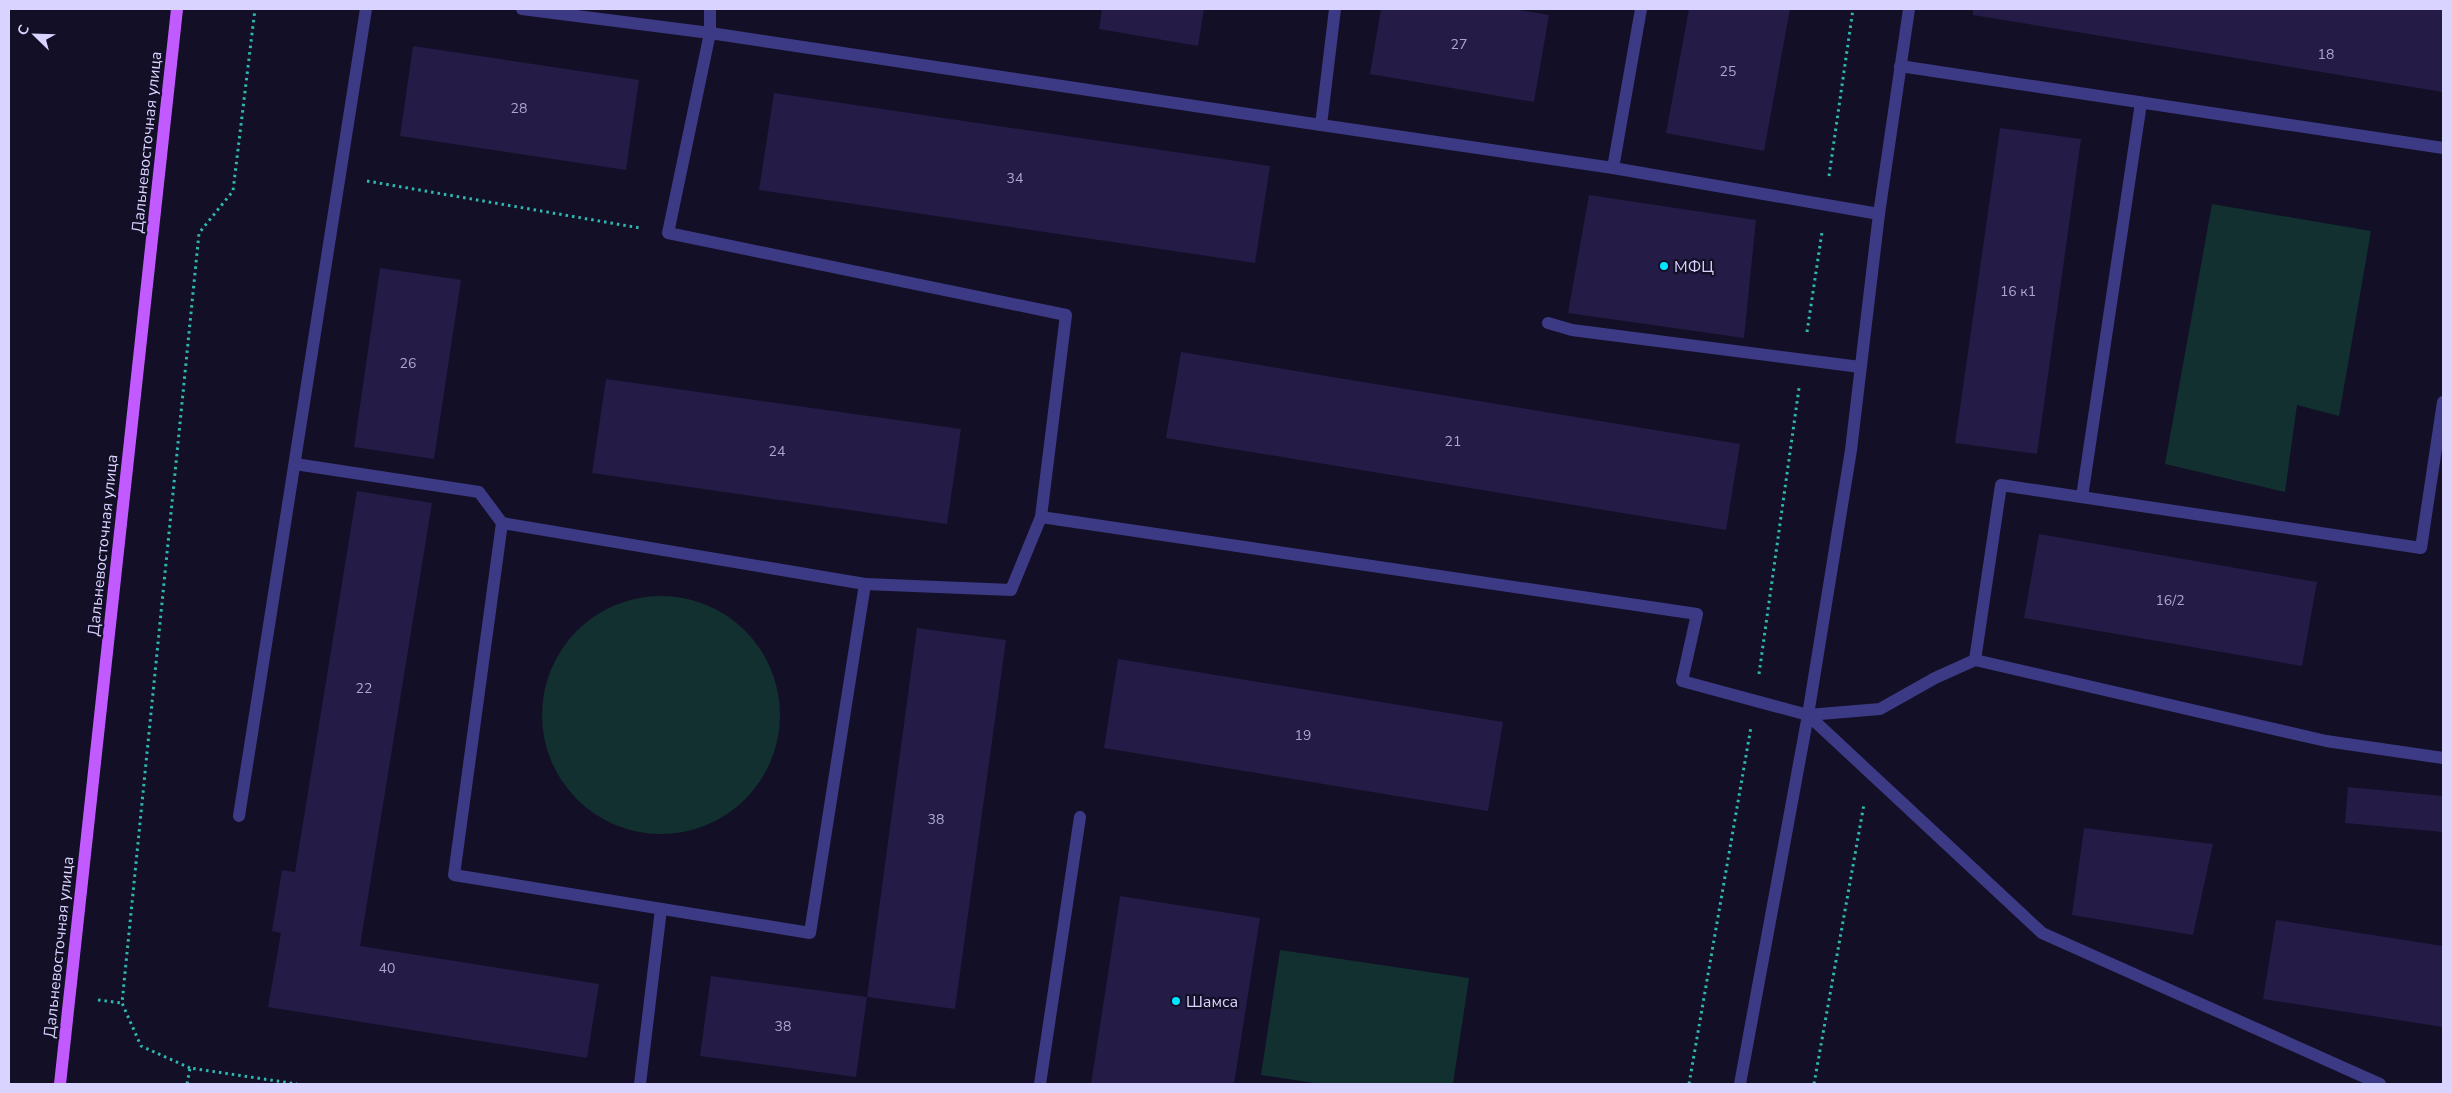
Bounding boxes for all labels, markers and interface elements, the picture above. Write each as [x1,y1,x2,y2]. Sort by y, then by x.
north arrow [10,10,60,60]
text: С [13,22,34,38]
house number: 27 [1451,35,1467,54]
house number: 18 [2318,45,2334,64]
street label: Дальневосточная улица [127,50,167,234]
house number: 25 [1720,62,1736,81]
house number: 28 [511,99,527,118]
house number: 34 [1007,169,1023,188]
place label: МФЦ [1674,256,1714,278]
marker: МФЦ [1658,260,1670,272]
house number: 16 к1 [2000,282,2036,301]
house number: 26 [400,354,416,373]
house number: 21 [1445,432,1461,451]
house number: 24 [769,442,785,461]
street label: Дальневосточная улица [83,453,123,637]
house number: 16/2 [2155,591,2185,610]
house number: 22 [356,679,372,698]
house number: 19 [1295,726,1311,745]
house number: 38 [928,810,944,829]
street label: Дальневосточная улица [39,855,79,1039]
house number: 40 [379,959,395,978]
place label: Шамса [1186,991,1238,1013]
marker: Шамса [1170,995,1182,1007]
house number: 38 [775,1017,791,1036]

